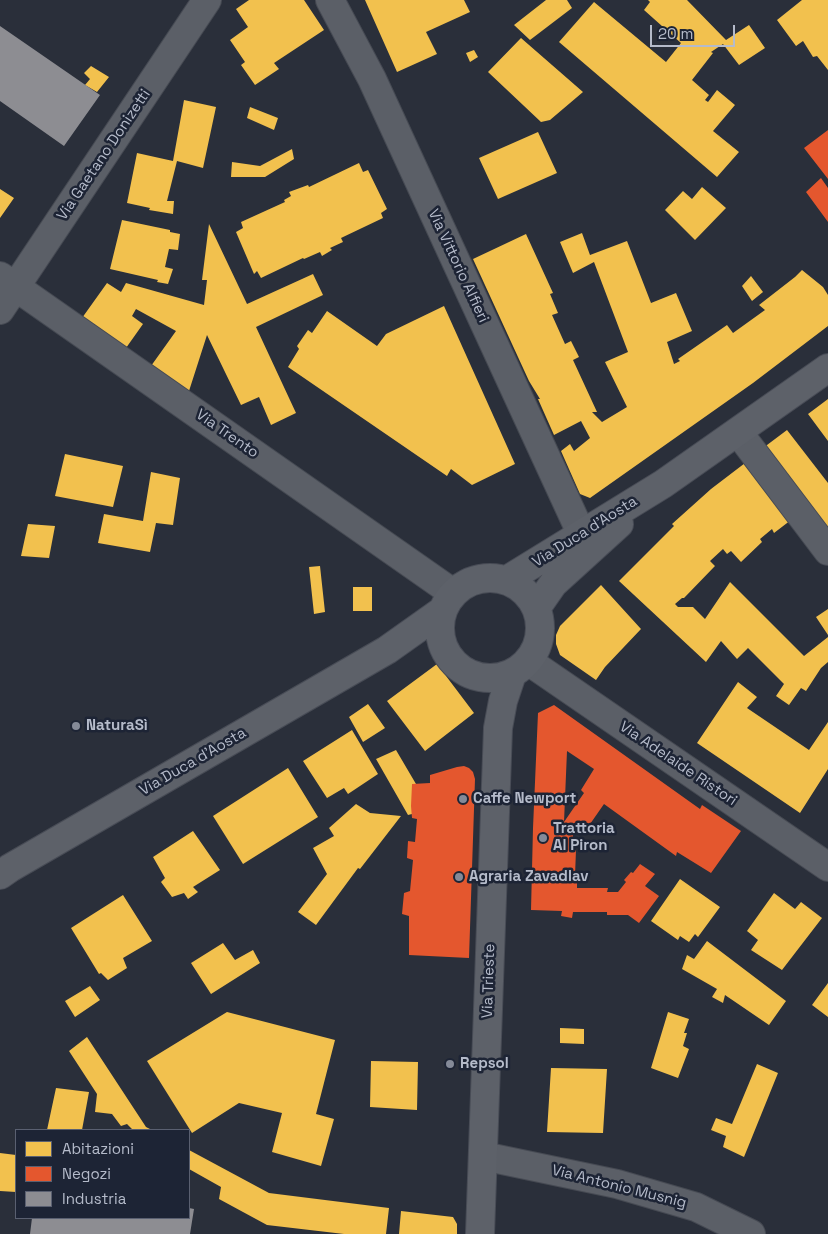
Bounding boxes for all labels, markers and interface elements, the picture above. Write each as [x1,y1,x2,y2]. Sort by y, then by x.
scale bar [653,15,738,47]
text: 20 m [658,24,693,43]
street label: Via Gaetano Donizetti [53,86,155,224]
street label: Via Vittorio Alfieri [424,206,492,326]
street label: Via Trento [192,406,262,462]
street label: Via Duca d'Aosta [529,493,641,571]
place label: NaturaSì [86,717,148,735]
street label: Via Adelaide Ristori [616,718,740,810]
marker: NaturaSì [70,720,82,732]
street label: Via Duca d'Aosta [137,724,249,800]
place label: Caffe Newport [473,790,576,808]
marker: Caffe Newport [457,793,469,805]
place label: Trattoria Al Piron [553,820,615,855]
marker: Trattoria Al Piron [537,832,549,844]
place label: Agraria Zavadlav [469,868,588,886]
marker: Agraria Zavadlav [453,871,465,883]
street label: Via Trieste [479,943,499,1019]
place label: Repsol [460,1055,509,1073]
marker: Repsol [444,1058,456,1070]
legend [15,1129,190,1219]
text: Abitazioni [62,1139,134,1158]
street label: Via Antonio Musnig [550,1162,688,1212]
text: Negozi [62,1164,111,1183]
text: Industria [62,1189,126,1208]

